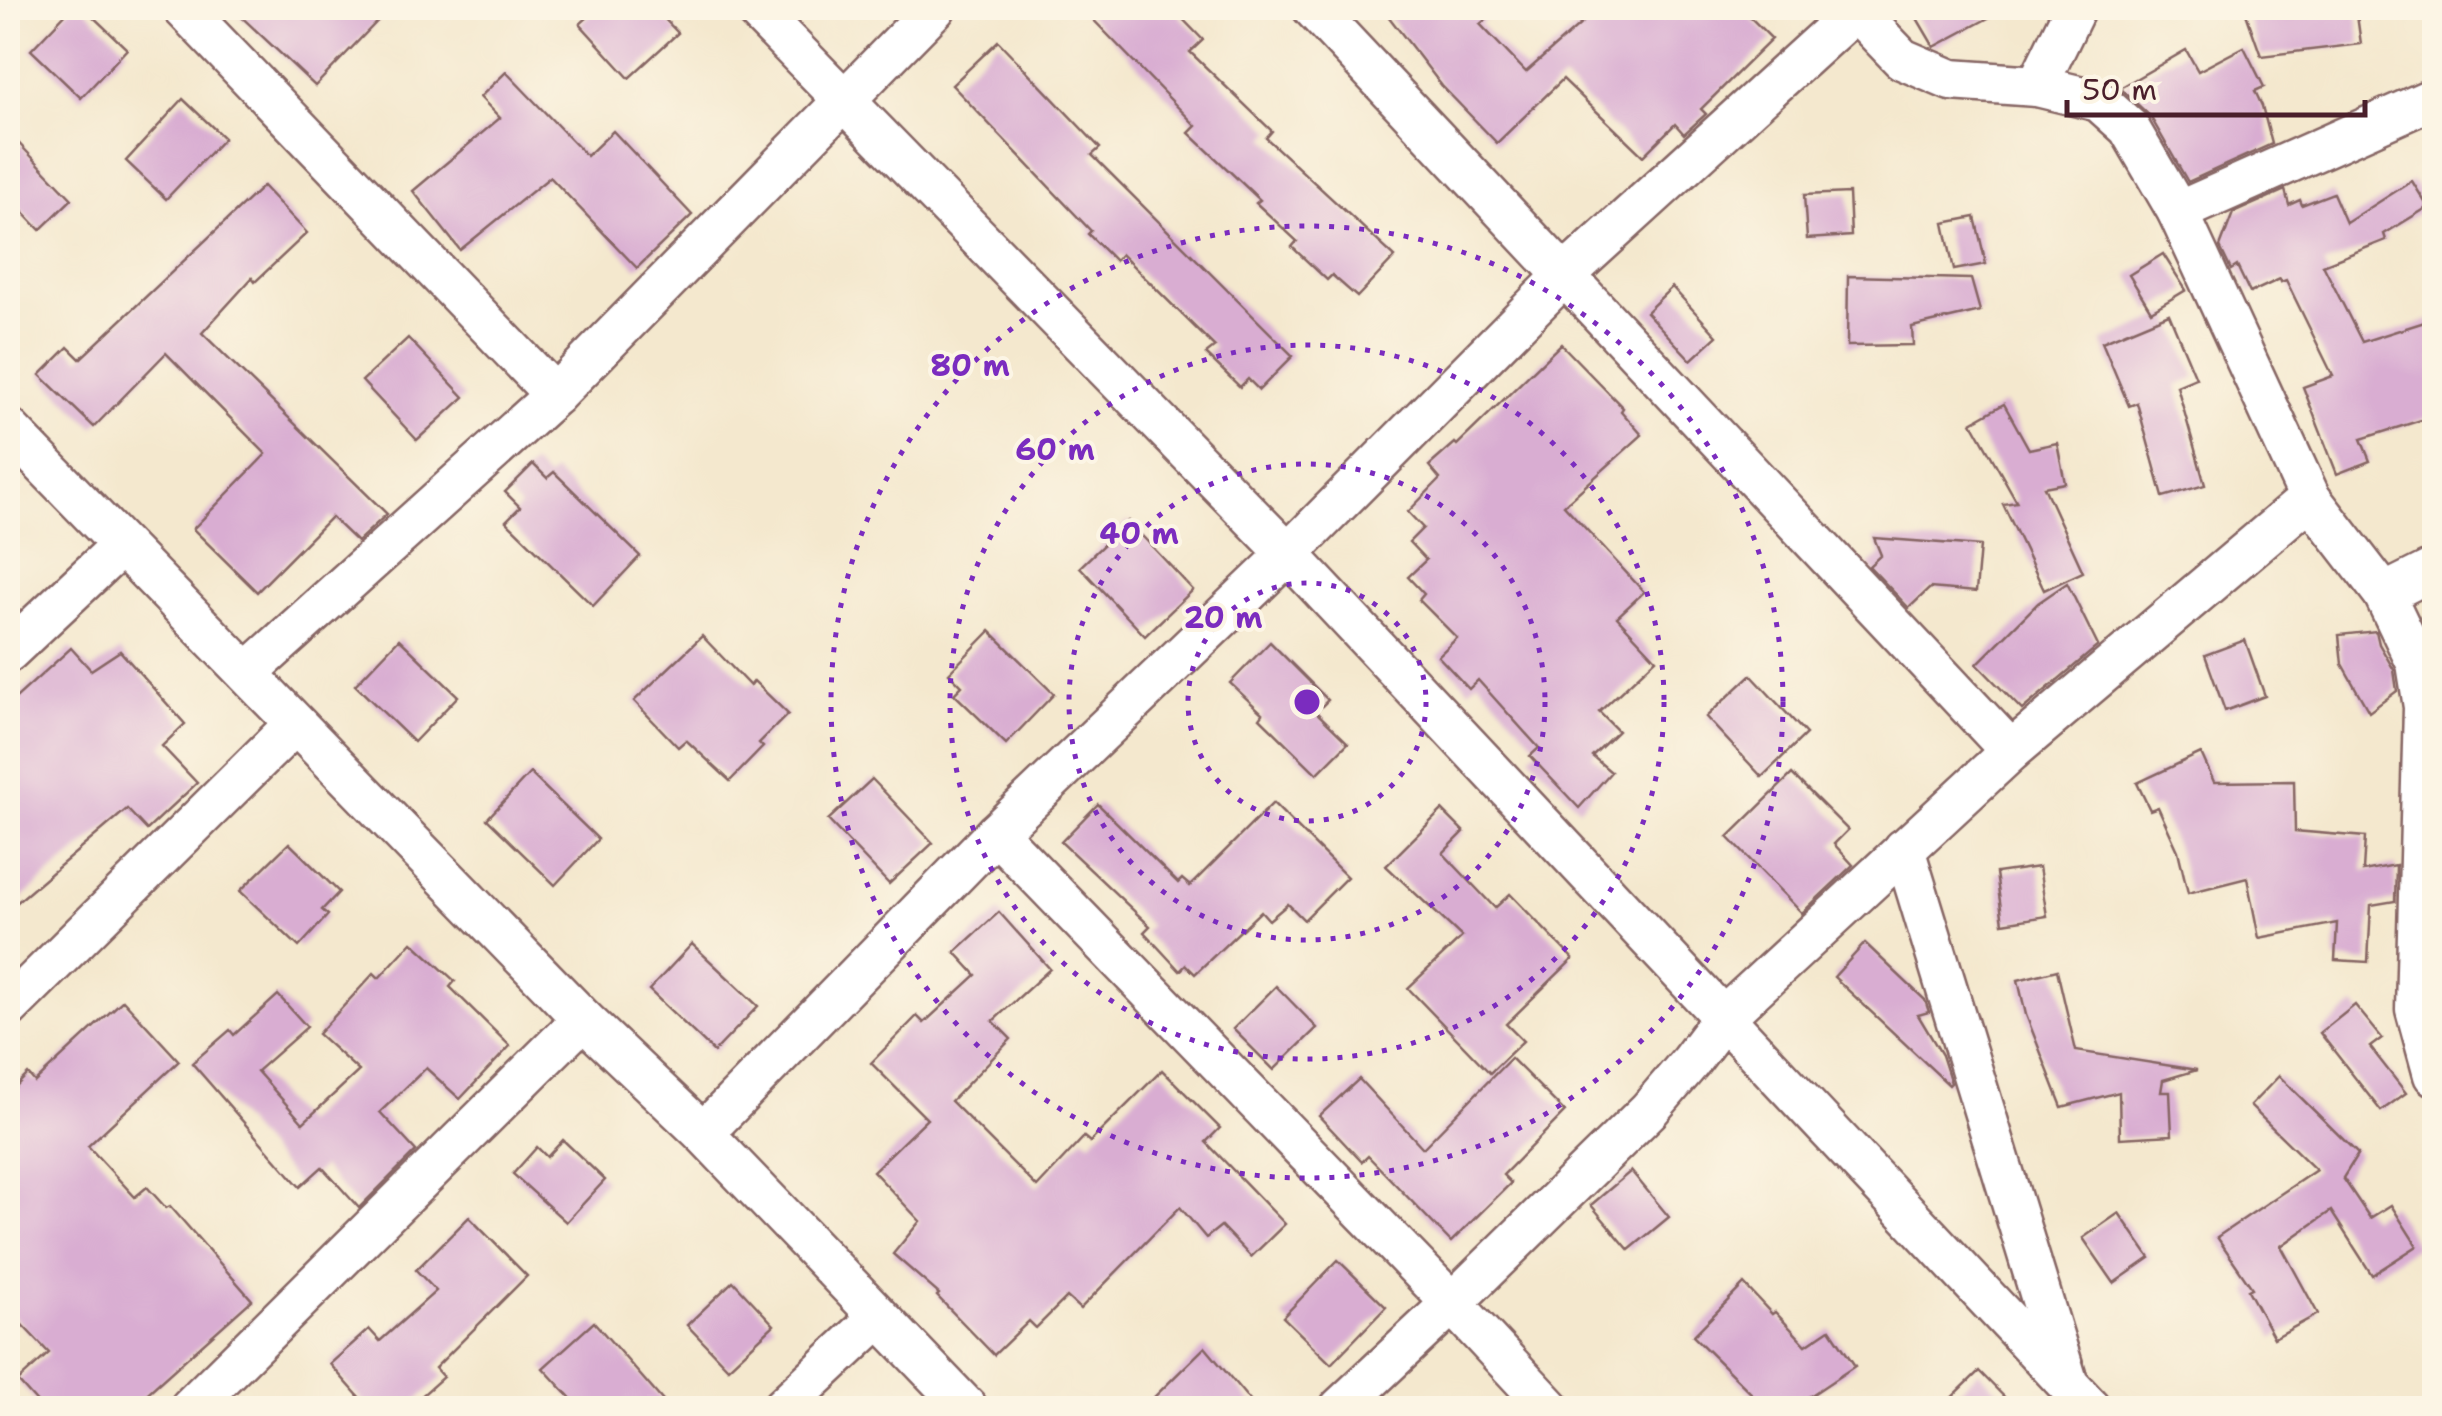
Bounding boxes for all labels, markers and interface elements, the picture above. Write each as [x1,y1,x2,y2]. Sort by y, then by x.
scale bar [2067,55,2364,117]
text: 50 m [2082,69,2157,110]
text: 80 m [930,345,1010,386]
text: 60 m [1015,429,1095,470]
text: 40 m [1099,513,1179,554]
text: 20 m [1183,597,1263,638]
centre of rings [1289,684,1325,720]

